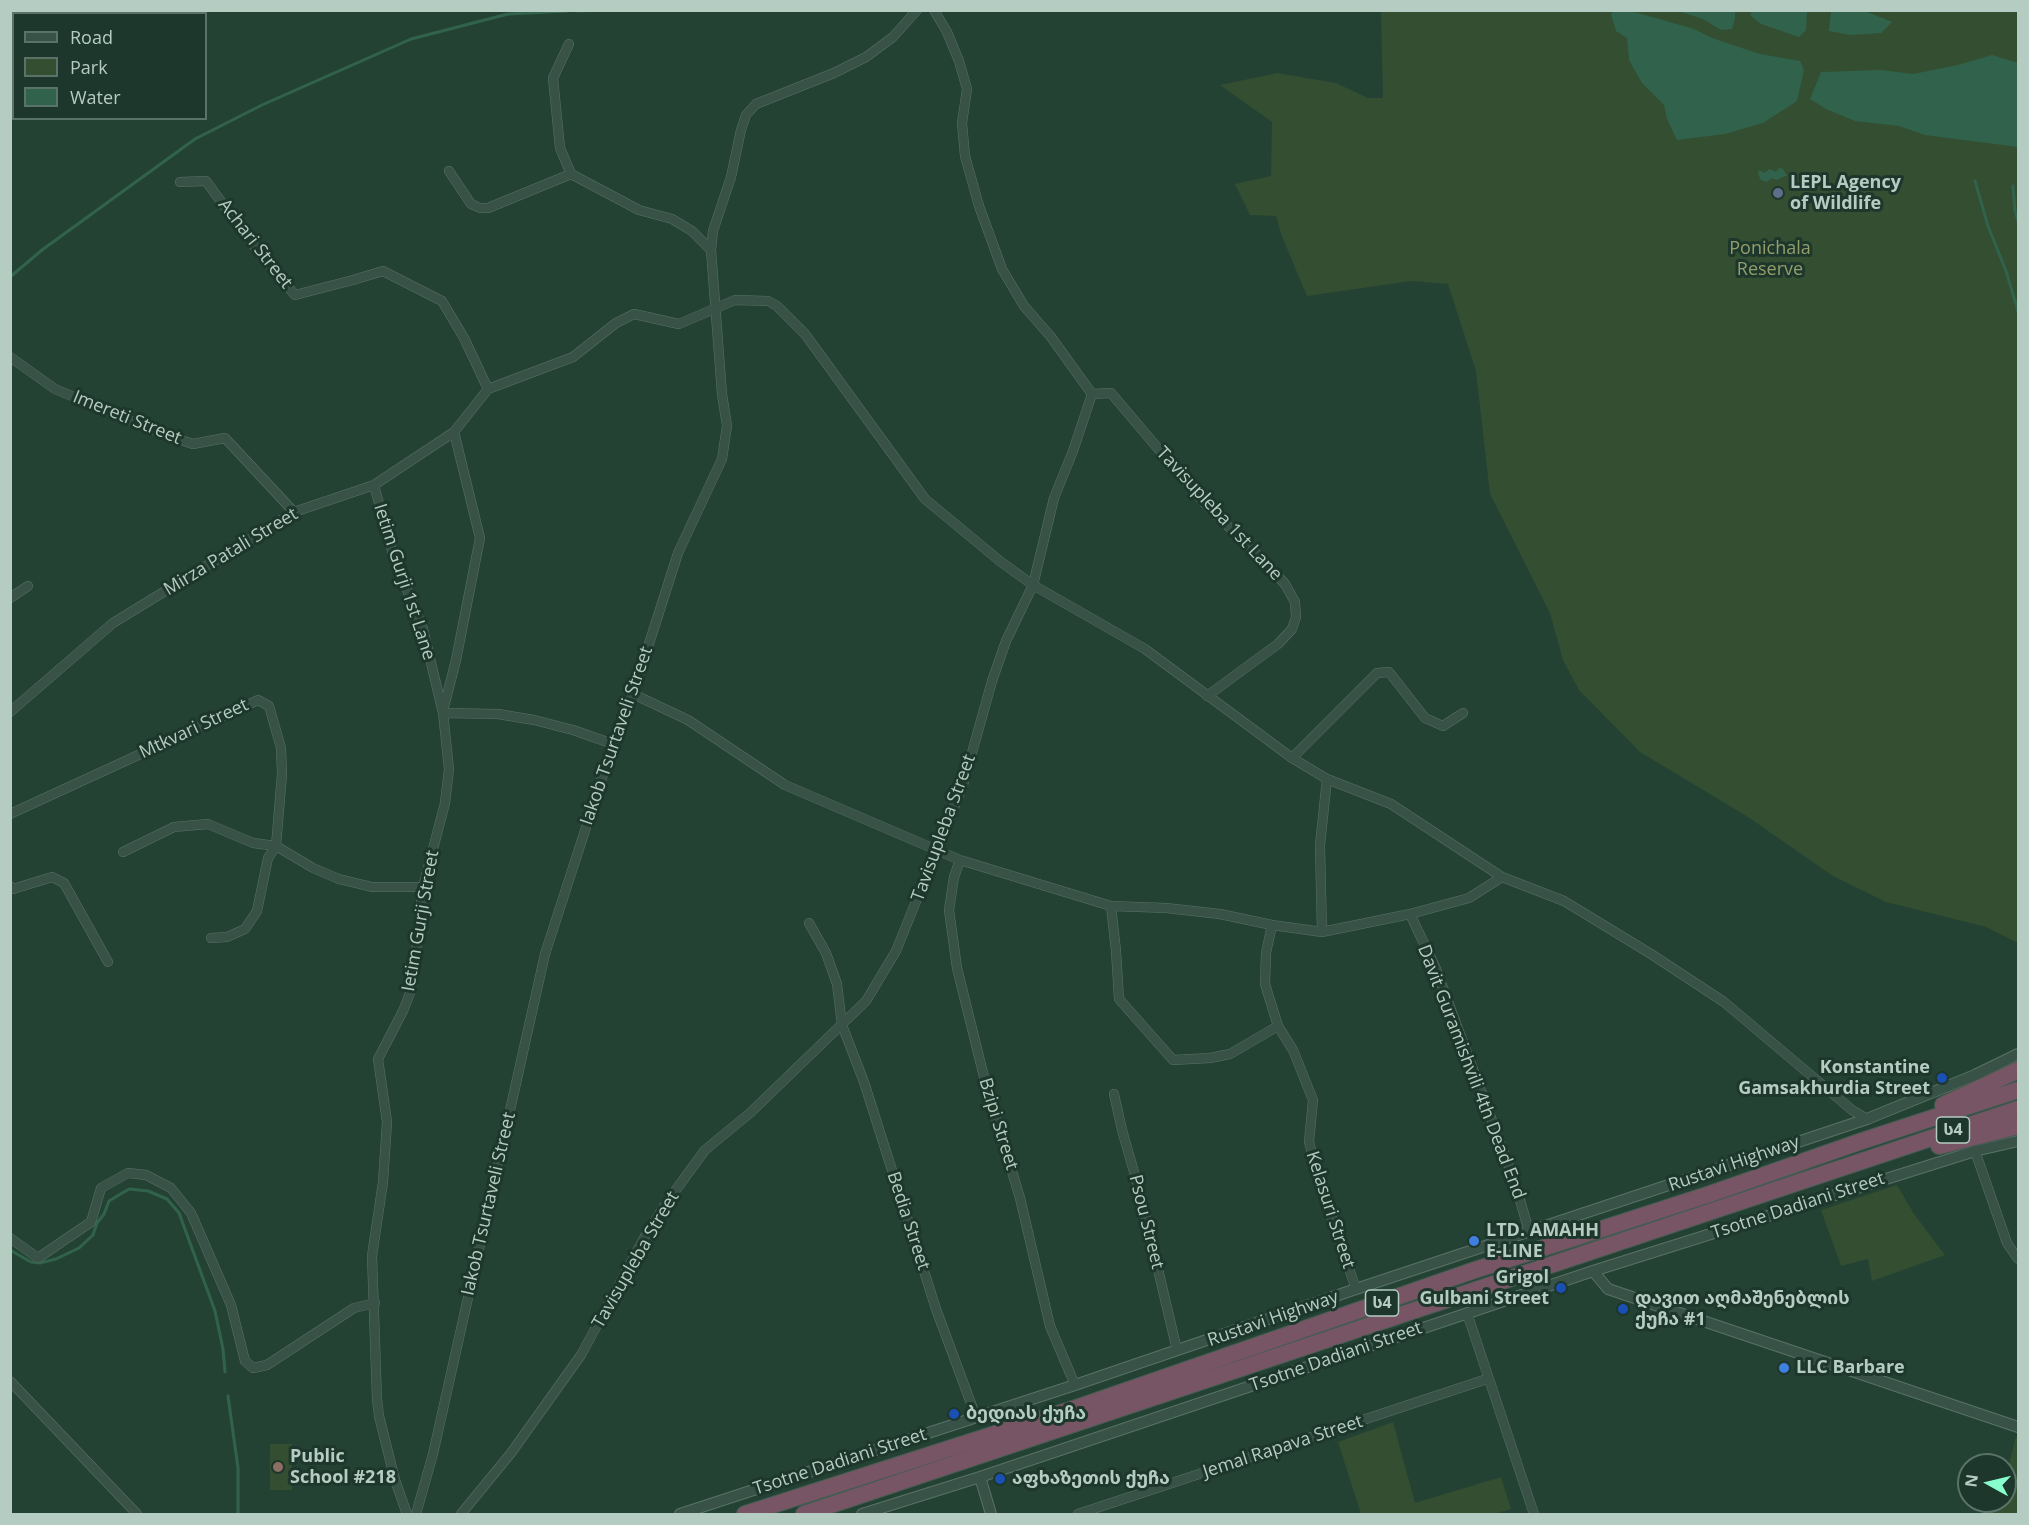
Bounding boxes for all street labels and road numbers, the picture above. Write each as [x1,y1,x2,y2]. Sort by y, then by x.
street label: Achari Street [213,195,297,293]
street label: Imereti Street [70,386,184,450]
street label: Tavisupleba 1st Lane [1151,443,1287,585]
street label: Ietim Gurji 1st Lane [369,501,439,663]
street label: Mirza Patali Street [160,503,302,601]
street label: Iakob Tsurtaveli Street [576,644,658,828]
street label: Mtkvari Street [136,694,252,764]
street label: Tavisupleba Street [907,752,981,904]
street label: Ietim Gurji Street [398,849,444,993]
street label: Davit Guramishvili 4th Dead End [1412,942,1530,1202]
street label: Bzipi Street [974,1075,1022,1173]
street label: Iakob Tsurtaveli Street [457,1110,521,1298]
road number: ს4 [1936,1117,1970,1143]
street label: Rustavi Highway [1666,1131,1802,1197]
street label: Kelasuri Street [1301,1149,1359,1271]
street label: Tsotne Dadiani Street [1709,1168,1887,1244]
street label: Bedia Street [882,1169,934,1273]
street label: Psou Street [1124,1173,1168,1271]
street label: Tavisupleba Street [588,1188,684,1332]
street label: Rustavi Highway [1205,1286,1341,1352]
road number: ს4 [1366,1290,1398,1316]
street label: Tsotne Dadiani Street [1247,1317,1425,1397]
street label: Jemal Rapava Street [1200,1411,1366,1483]
street label: Tsotne Dadiani Street [751,1424,929,1500]

